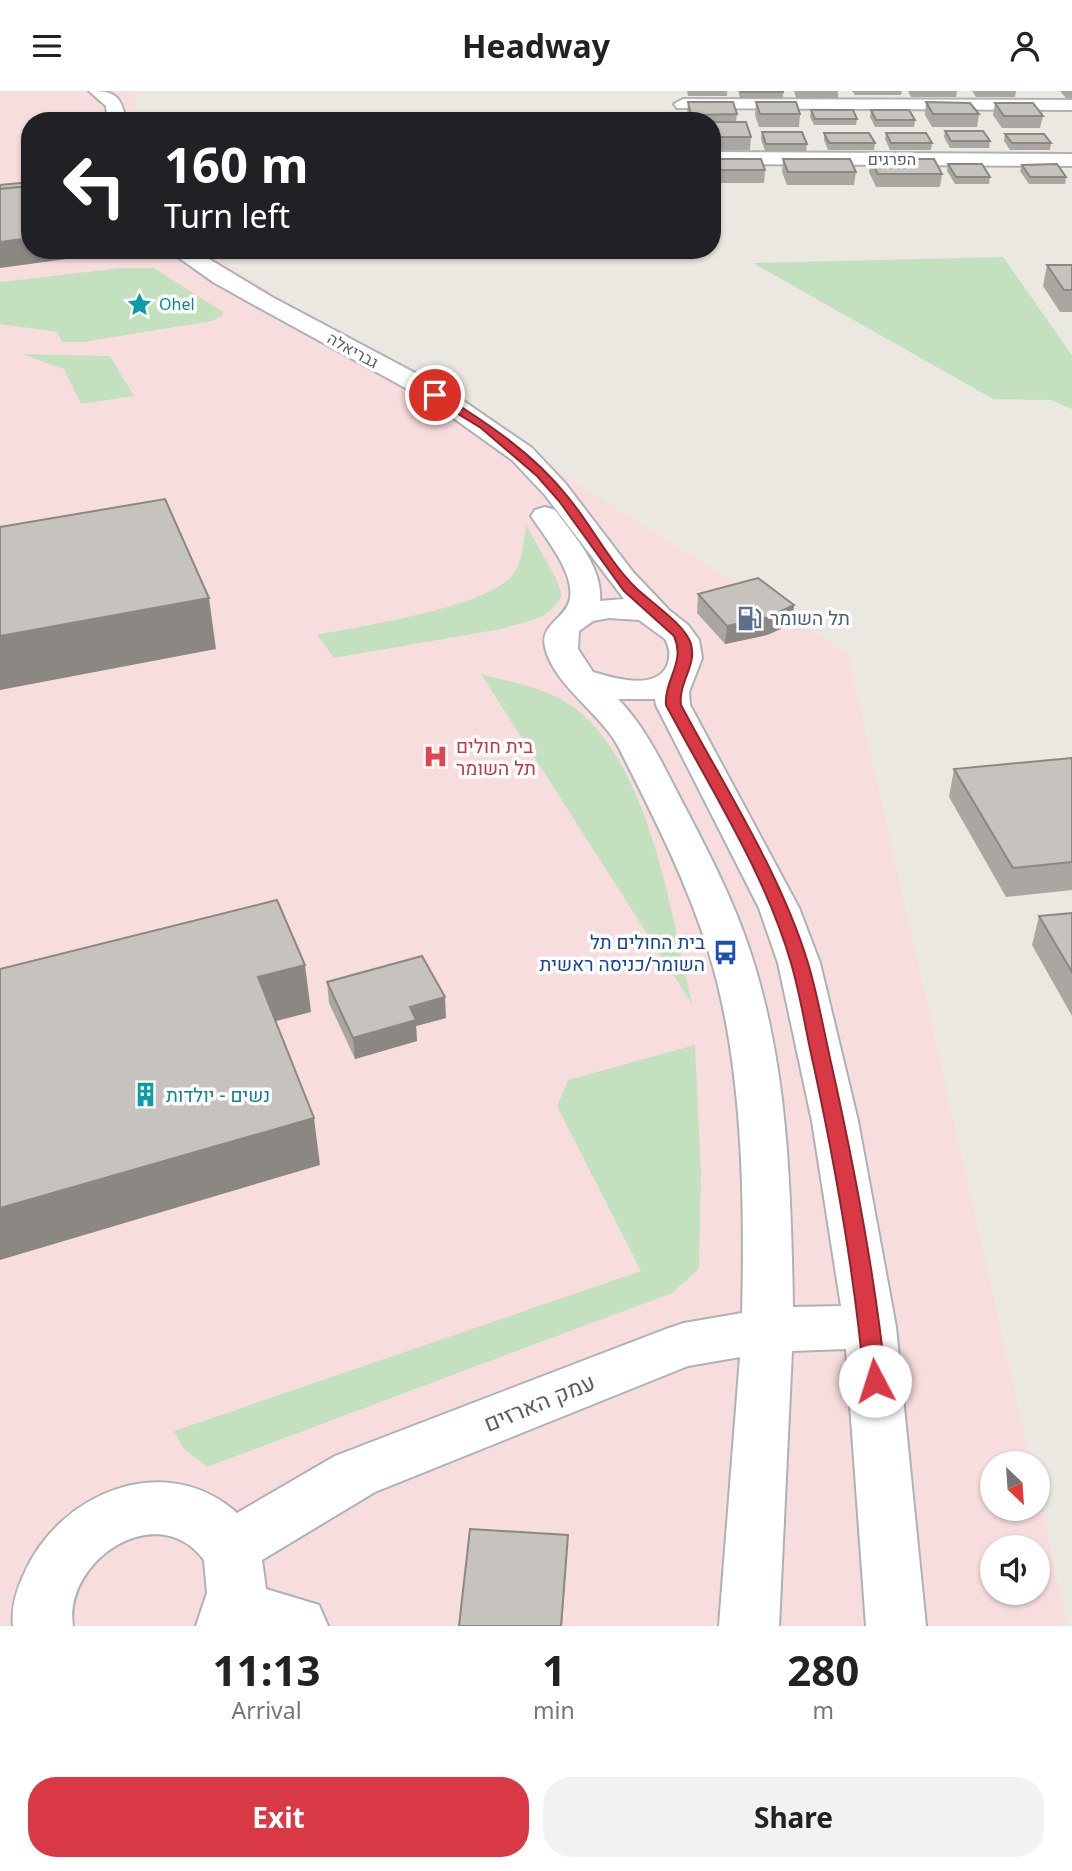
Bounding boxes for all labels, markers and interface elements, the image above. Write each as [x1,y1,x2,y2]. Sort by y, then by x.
text: Headway [462,24,610,67]
icon: menu [28,27,66,65]
icon: person [1006,27,1044,65]
text: 160 m [164,131,309,197]
icon: left [49,140,140,231]
street label: הפרגים [868,148,916,170]
text: Turn left [164,194,290,237]
place icon: Ohel [125,290,153,318]
place label: Ohel [159,293,195,315]
street label: גבריאלה [324,327,382,373]
pin [405,365,465,425]
icon: arrive [416,376,454,414]
fuel station icon: תל השומר [736,604,764,632]
place label: תל השומר [770,605,850,631]
place label: בית חולים תל השומר [456,733,536,781]
hospital icon: בית חולים תל השומר [422,743,450,771]
place label: בית החולים תל השומר/כניסה ראשית [539,929,705,977]
bus stop icon: בית החולים תל השומר/כניסה ראשית [711,939,739,967]
building icon: נשים - יולדות [132,1081,160,1109]
place label: נשים - יולדות [166,1082,270,1108]
position arrow [838,1344,912,1418]
street label: עמק הארזים [479,1365,599,1439]
north arrow [980,1451,1050,1521]
map controls [980,1451,1050,1605]
button: sound [980,1535,1050,1605]
text: 11:13 [213,1641,320,1698]
text: 1 [542,1641,566,1698]
text: 280 [787,1641,859,1698]
text: Arrival [231,1694,302,1726]
text: min [533,1694,575,1726]
text: m [813,1694,834,1726]
button: Exit [28,1777,529,1857]
button: Share [543,1777,1044,1857]

